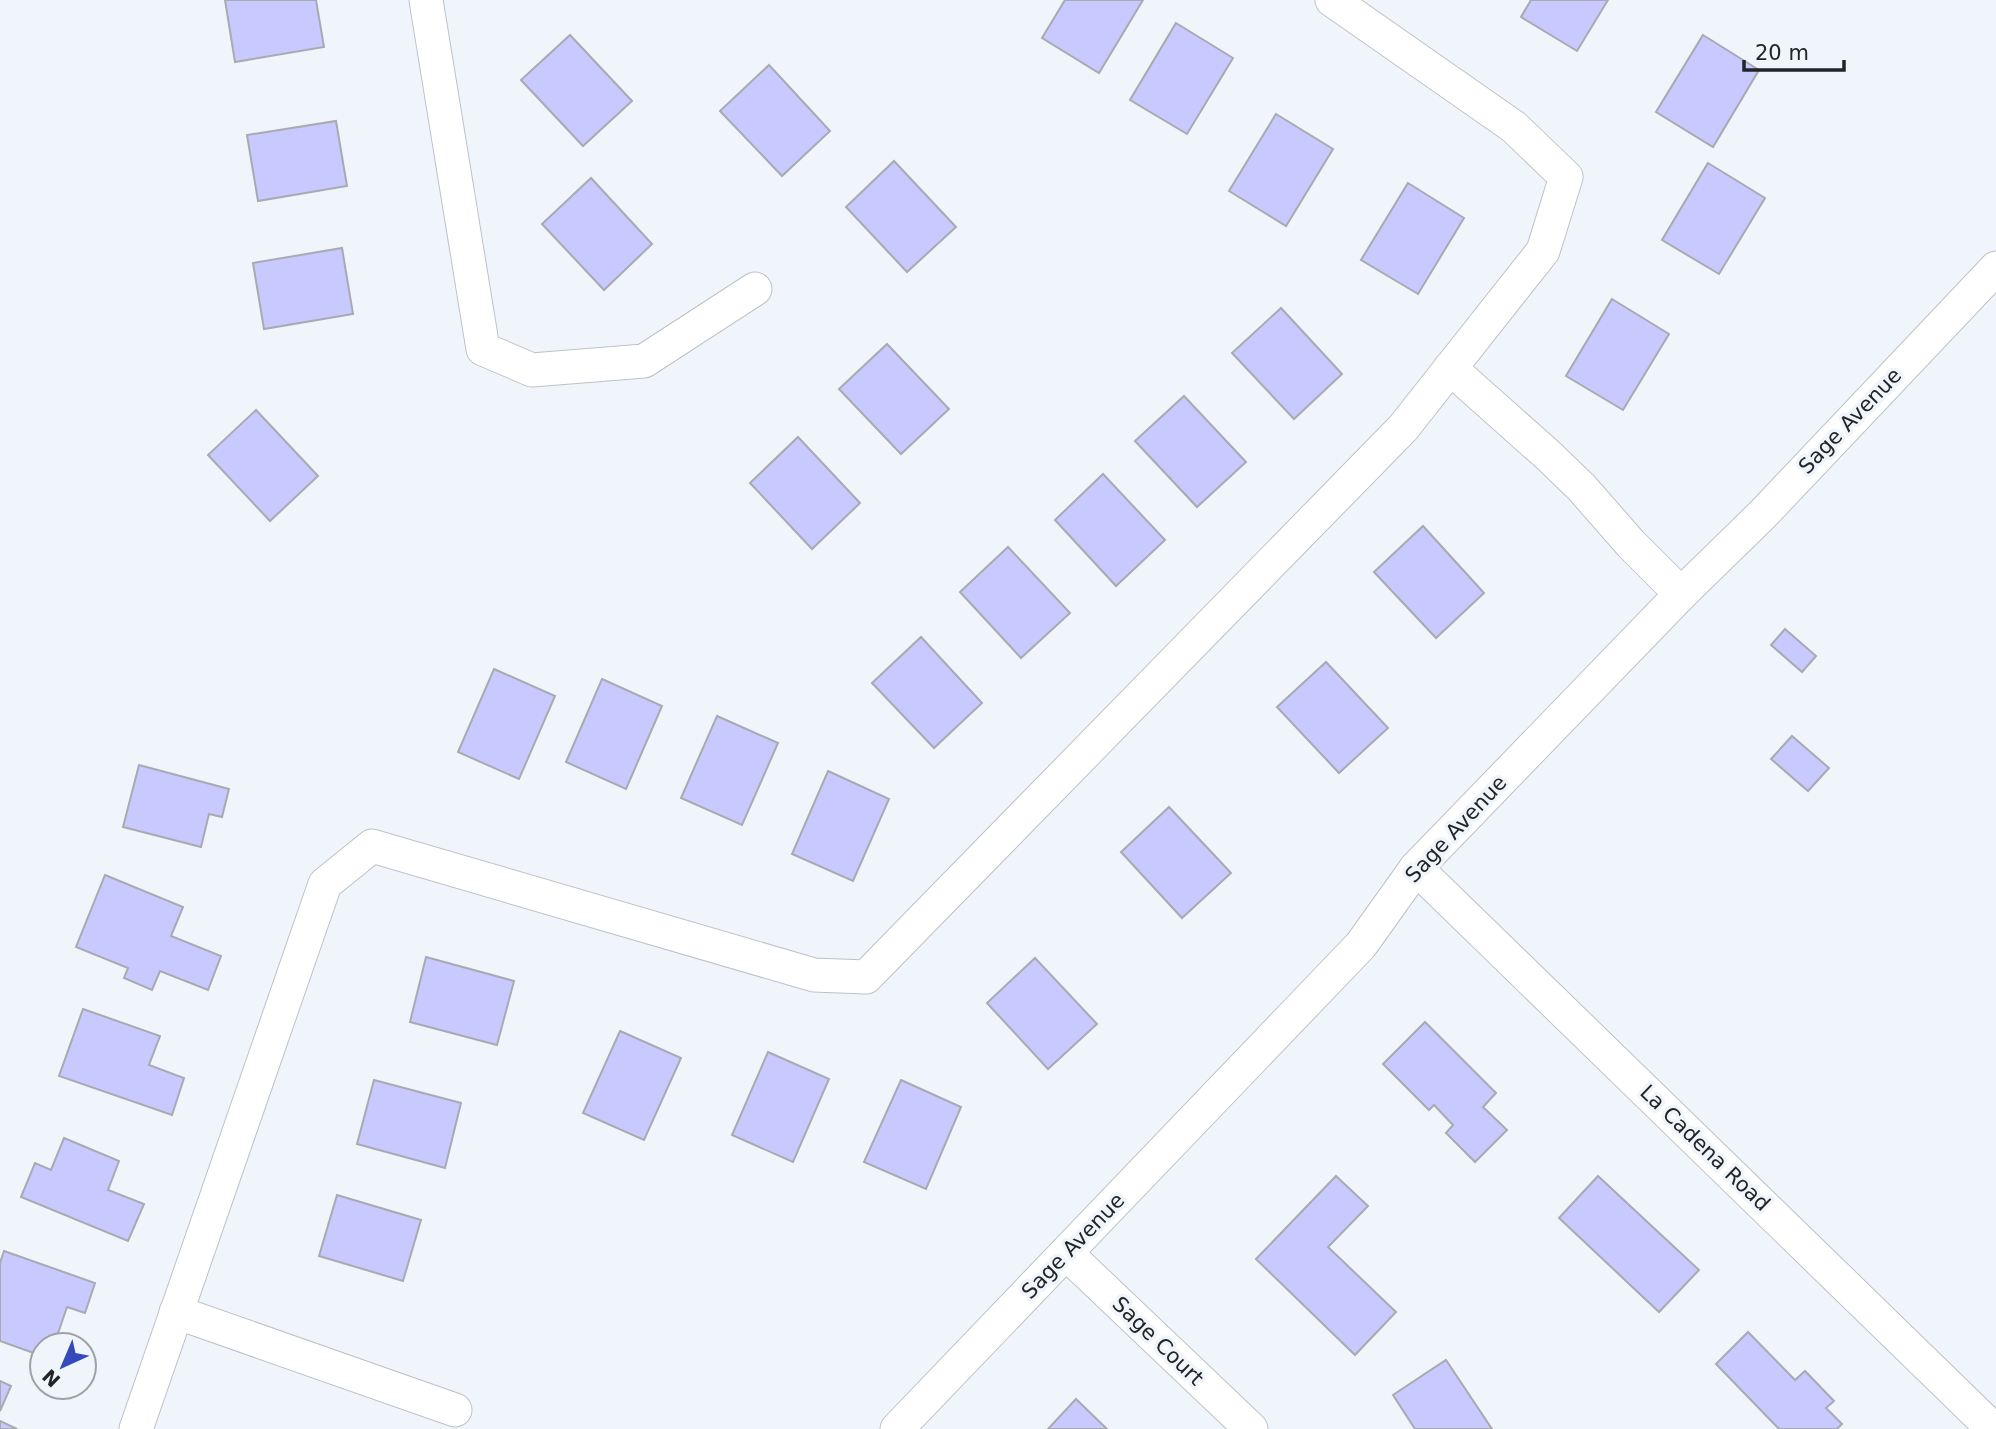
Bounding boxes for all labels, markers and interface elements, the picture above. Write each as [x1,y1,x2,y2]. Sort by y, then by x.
scale bar [1744,28,1844,72]
text: 20 m [1755,41,1809,65]
street label: Sage Avenue [1794,363,1906,479]
street label: Sage Avenue [1400,771,1512,887]
street label: La Cadena Road [1635,1080,1775,1216]
street label: Sage Avenue [1017,1188,1129,1304]
street label: Sage Court [1108,1292,1208,1390]
north arrow [28,1331,98,1401]
text: N [38,1365,65,1392]

